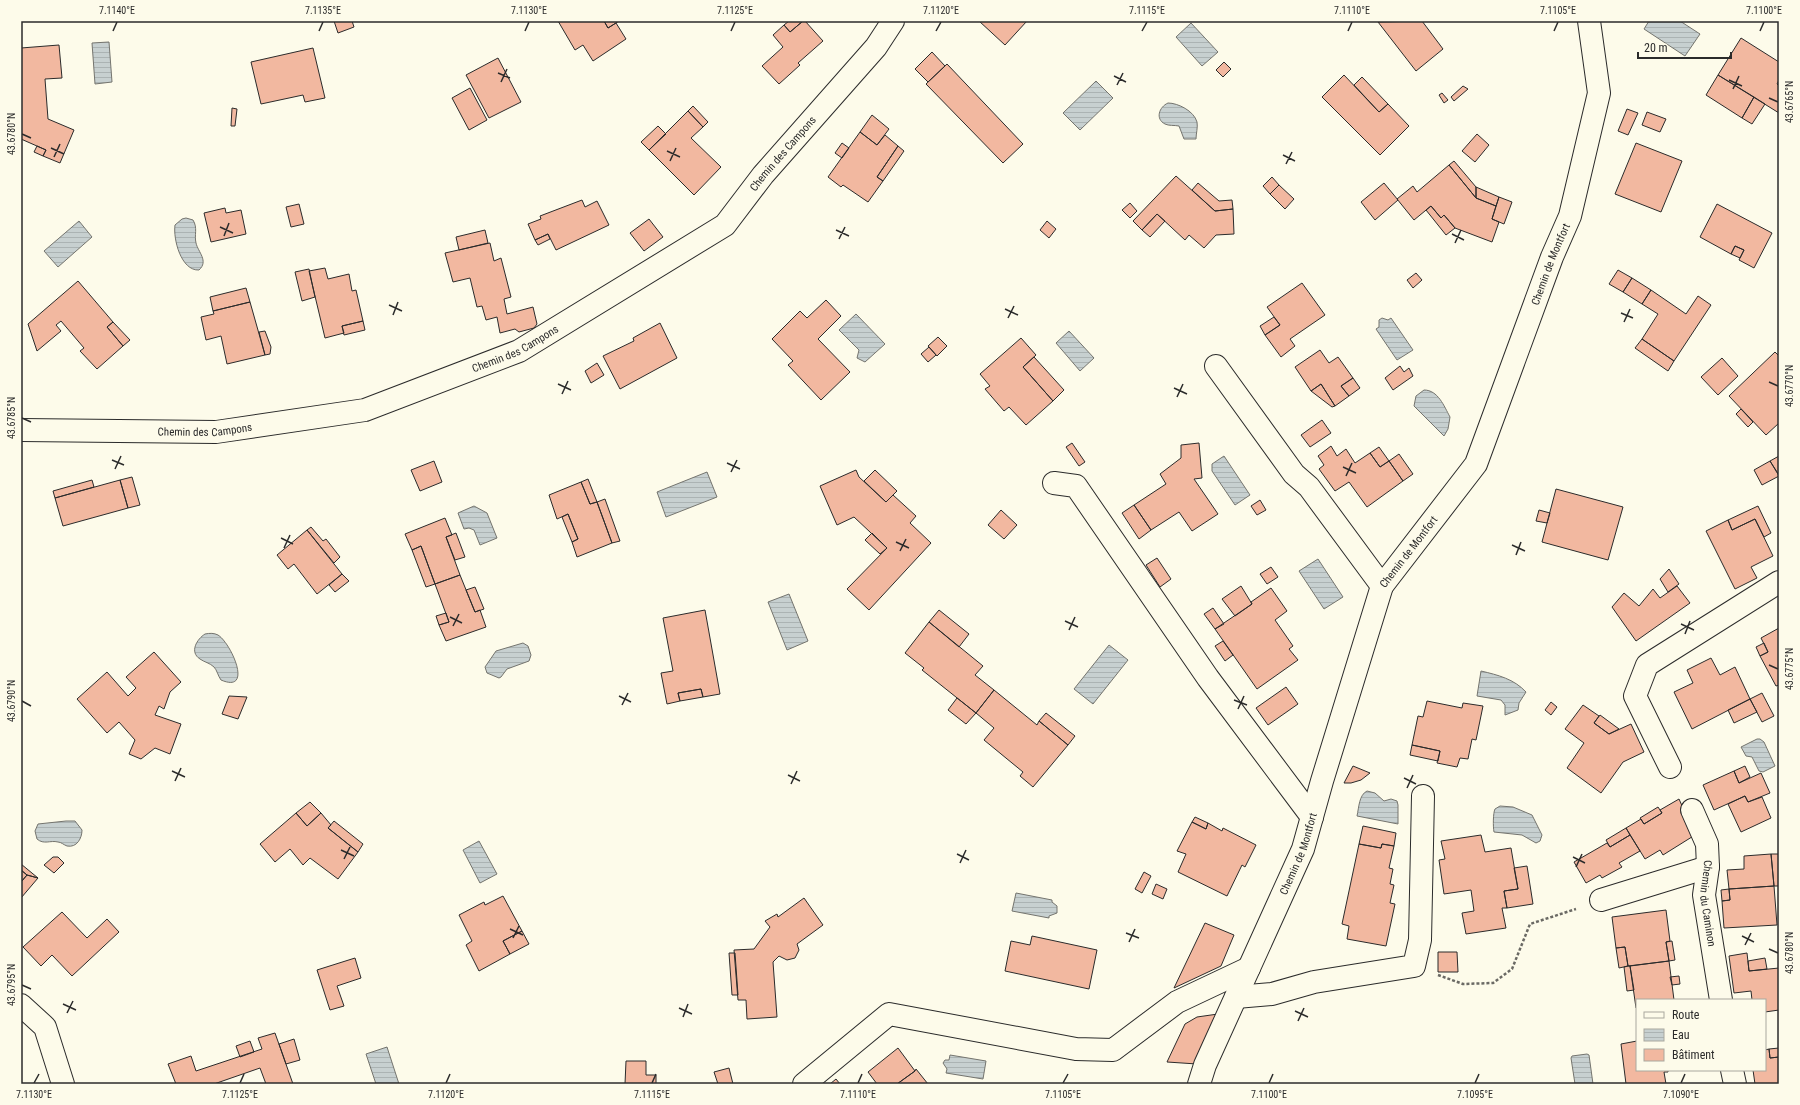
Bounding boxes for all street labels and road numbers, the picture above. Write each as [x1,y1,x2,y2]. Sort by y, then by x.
street label: Chemin des Campons [747,114,819,194]
street label: Chemin de Montfort [1529,221,1573,307]
street label: Chemin des Campons [470,322,561,375]
street label: Chemin des Campons [158,421,253,439]
street label: Chemin de Montfort [1377,514,1440,590]
street label: Chemin de Montfort [1277,811,1320,897]
street label: Chemin du Caminon [1697,860,1718,948]

